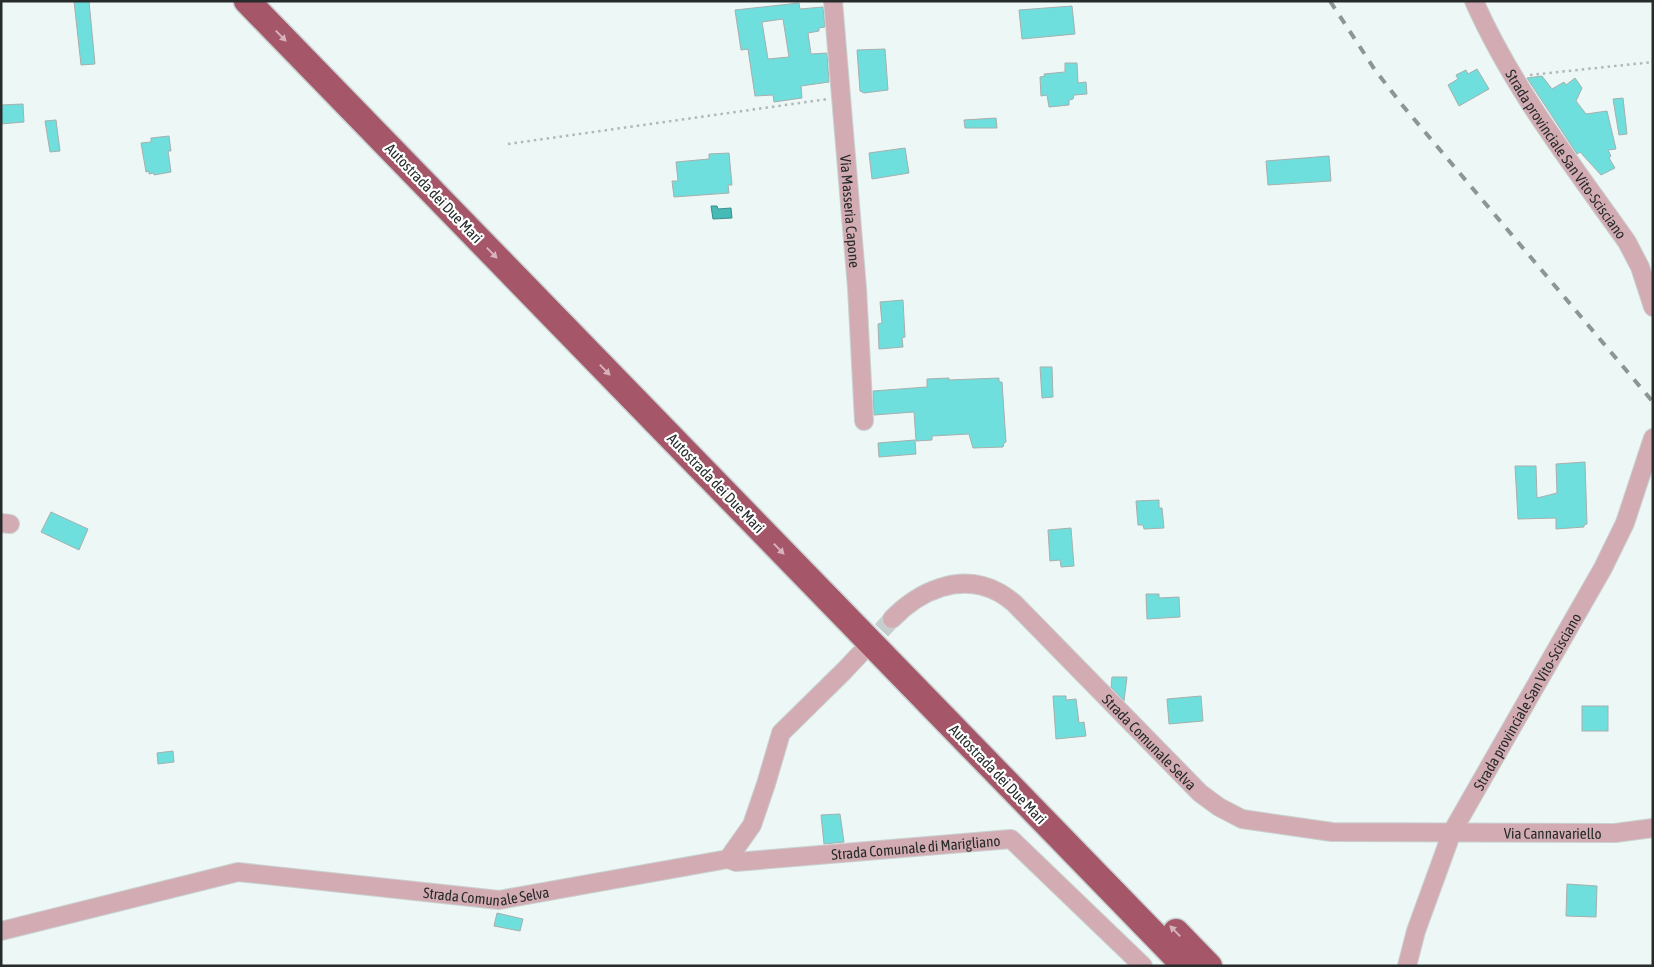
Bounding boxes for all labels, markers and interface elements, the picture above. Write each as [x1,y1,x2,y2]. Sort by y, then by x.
one-way arrow [275,30,287,42]
street label: Strada provinciale San Vito-Scisciano [1503,66,1630,242]
street label: Autostrada dei Due Mari [382,140,486,246]
street label: Via Masseria Capone [837,154,864,269]
one-way arrow [486,247,498,259]
one-way arrow [599,363,611,375]
street label: Autostrada dei Due Mari [664,430,768,536]
one-way arrow [773,543,785,555]
street label: Strada provinciale San Vito-Scisciano [1469,610,1584,793]
street label: Strada Comunale Selva [1099,690,1200,793]
street label: Autostrada dei Due Mari [946,721,1050,827]
street label: Via Cannavariello [1504,824,1602,841]
street label: Strada Comunale di Marigliano [831,831,1001,862]
street label: Strada Comunale Selva [422,883,550,909]
one-way arrow [1169,925,1181,937]

